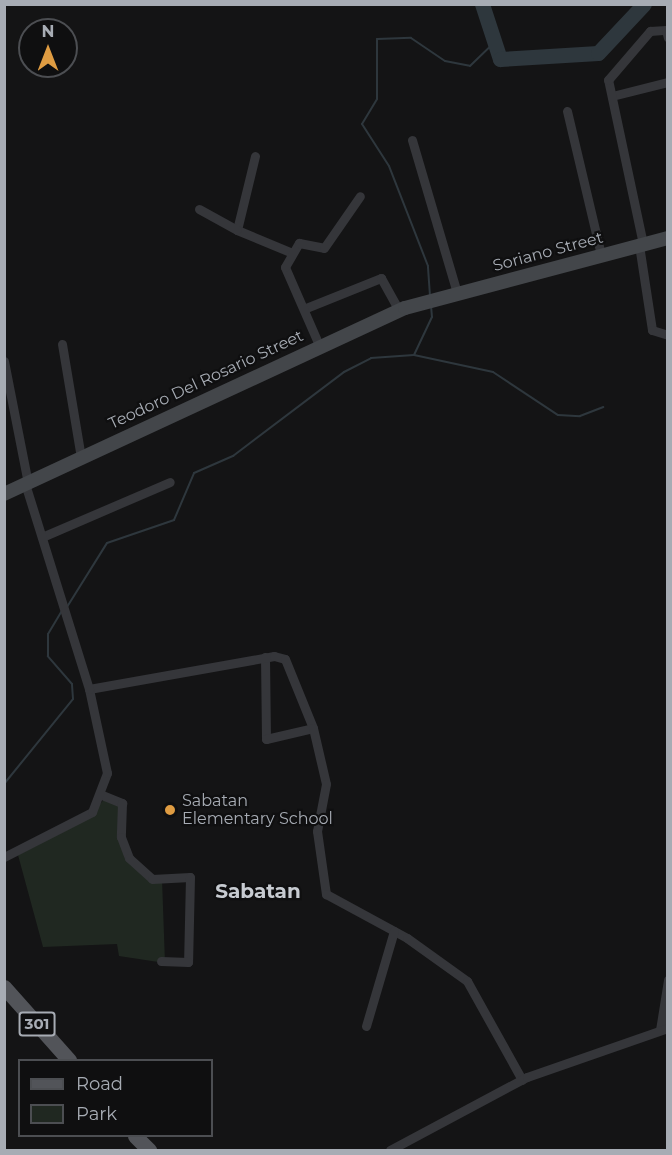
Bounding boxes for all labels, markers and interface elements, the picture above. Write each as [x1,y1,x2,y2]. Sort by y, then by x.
north arrow [18,18,78,78]
text: N [42,22,54,41]
street label: Soriano Street [491,228,605,276]
street label: Teodoro Del Rosario Street [106,326,306,434]
place label: Sabatan Elementary School [182,791,333,829]
marker: Sabatan Elementary School [163,803,177,817]
district label: Sabatan [215,879,301,903]
road number: 301 [18,1012,57,1036]
legend [18,1059,213,1137]
text: Road [76,1073,123,1095]
text: Park [76,1103,117,1125]

